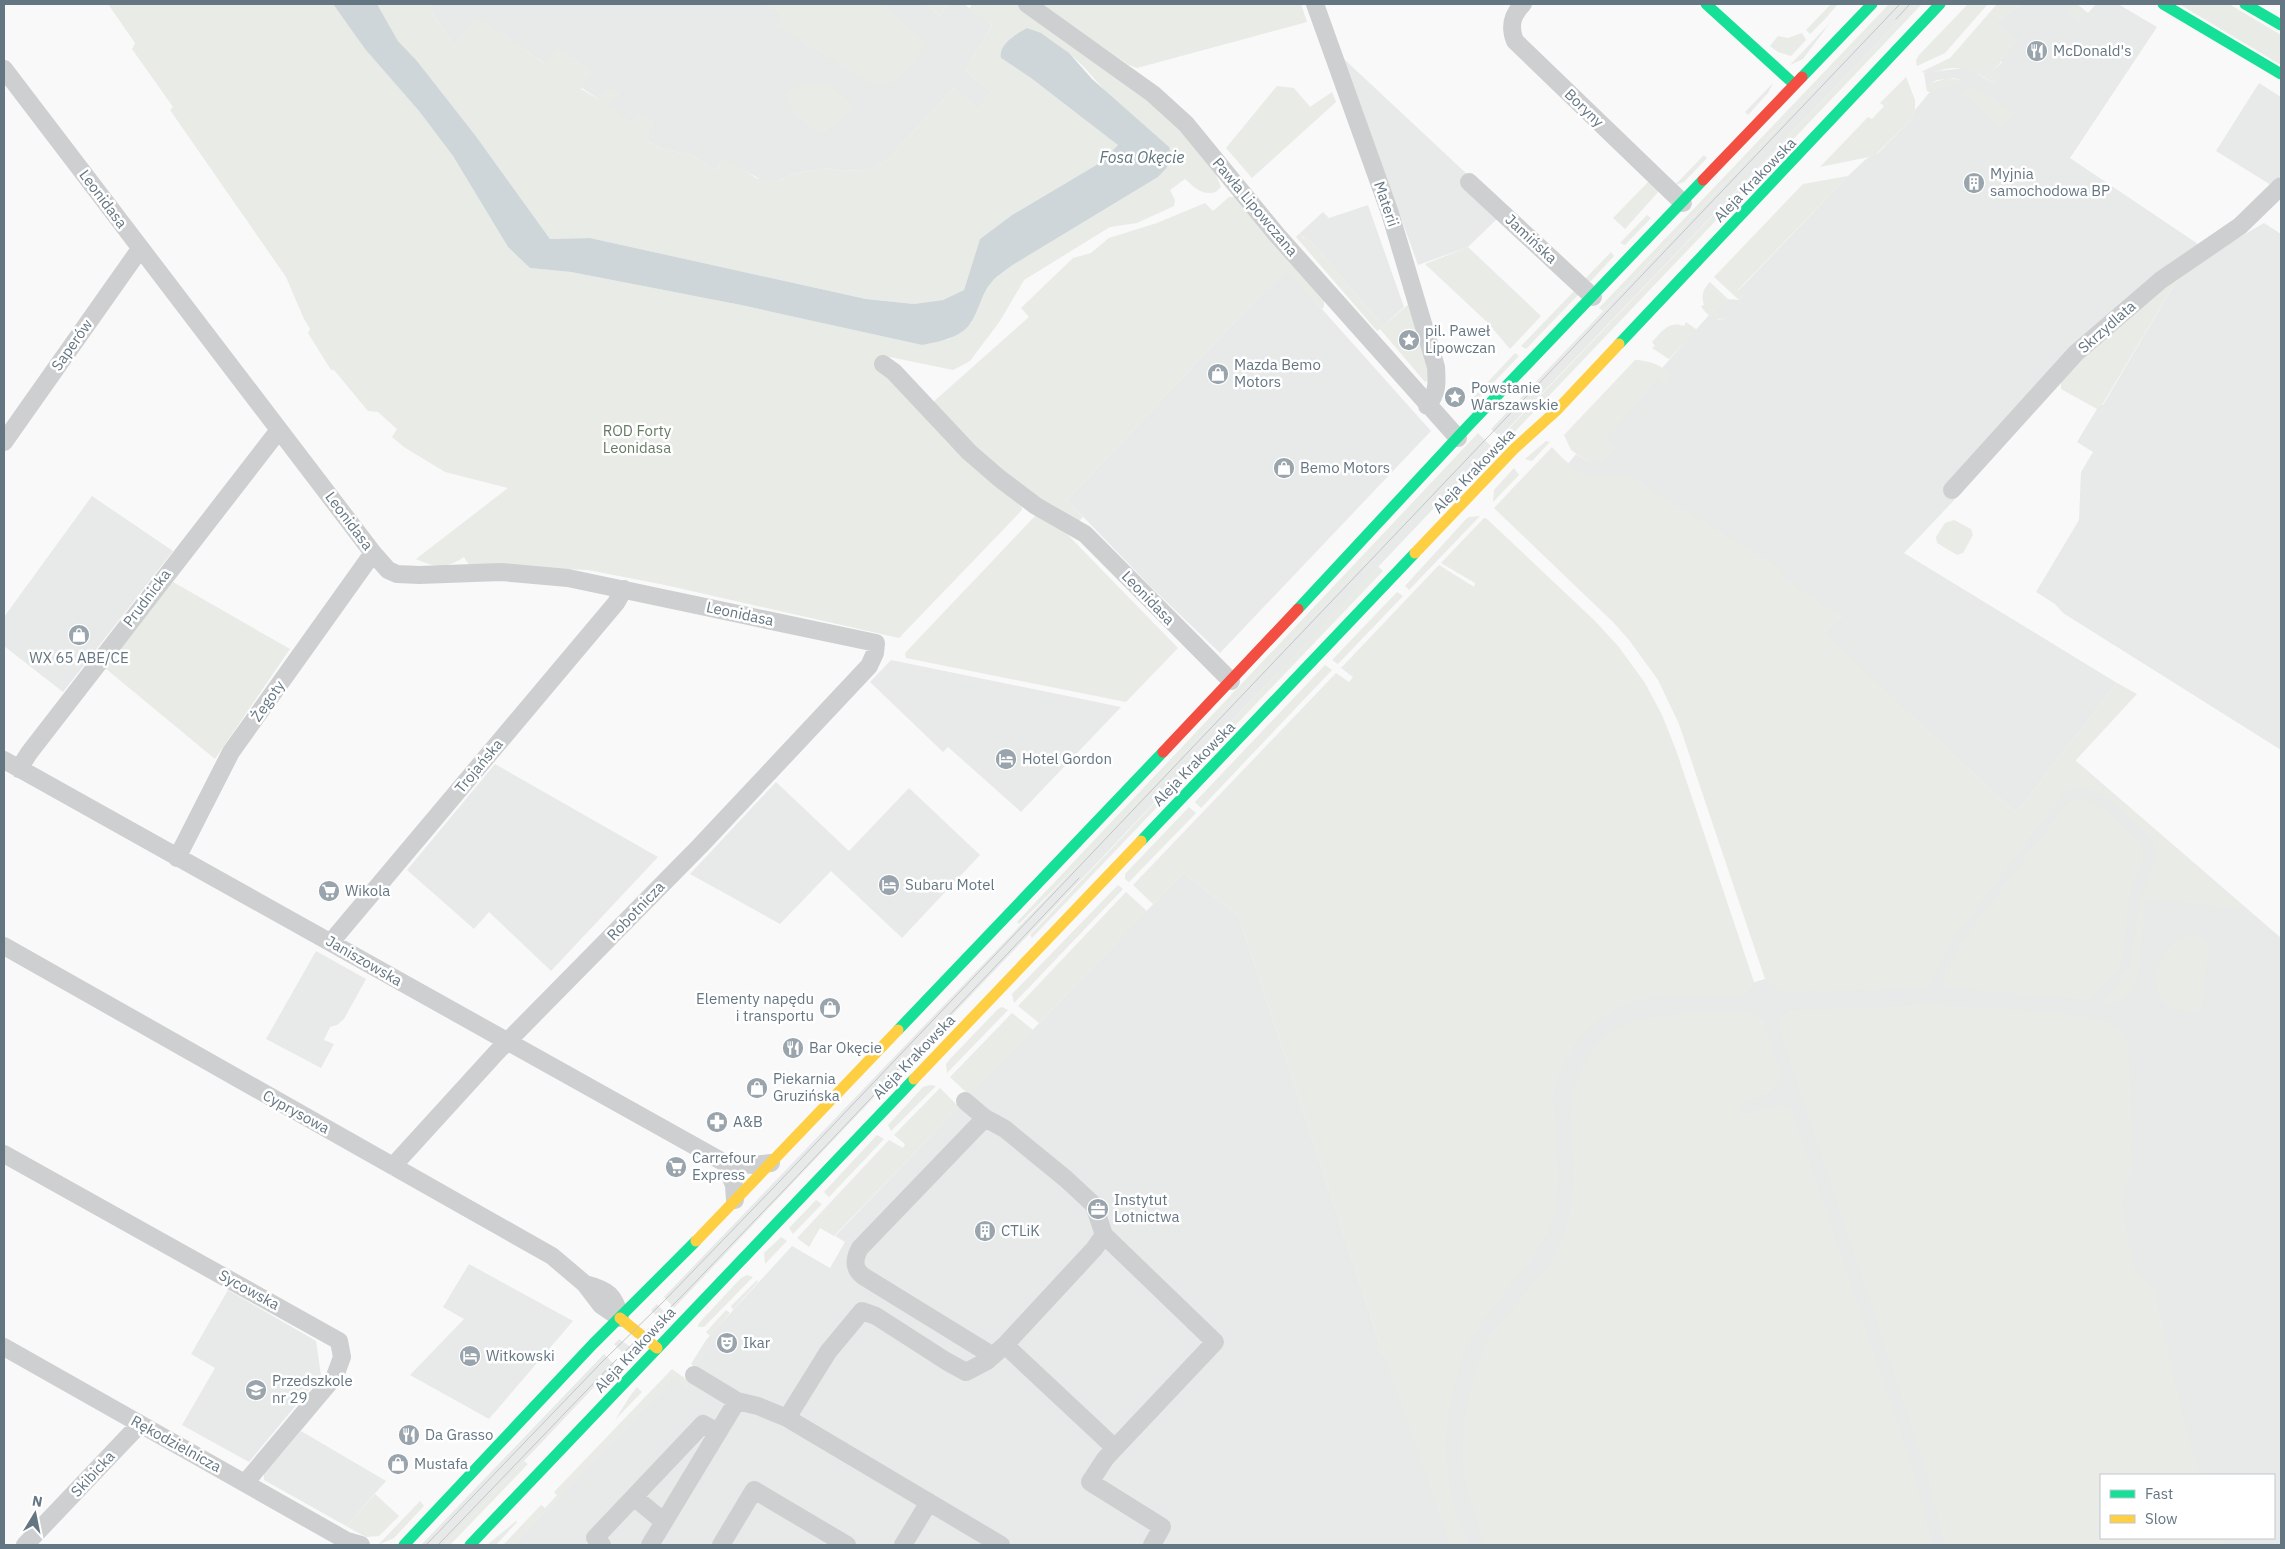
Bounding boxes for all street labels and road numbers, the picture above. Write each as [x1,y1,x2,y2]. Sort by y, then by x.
street label: Boryny [1561,84,1608,131]
street label: Aleja Krakowska [1709,133,1800,226]
street label: Pawła Lipowczana [1209,153,1302,260]
street label: Leonidasa [75,166,132,232]
street label: Materii [1370,179,1403,229]
street label: Jamińska [1501,210,1561,267]
street label: Skrzydlata [2074,296,2140,357]
street label: Saperów [47,315,97,374]
street label: Aleja Krakowska [1428,424,1519,517]
street label: Leonidasa [321,488,378,554]
street label: Prudnicka [119,565,174,630]
street label: Leonidasa [1118,566,1179,629]
street label: Leonidasa [705,597,775,630]
street label: Żegoty [247,676,289,725]
street label: Aleja Krakowska [1148,717,1239,810]
street label: Trojańska [450,735,507,797]
street label: Robotnicza [603,877,669,944]
street label: Janiszowska [323,931,406,990]
street label: Aleja Krakowska [868,1010,959,1103]
street label: Cyprysowa [259,1085,333,1138]
street label: Sycowska [216,1265,283,1314]
street label: Aleja Krakowska [590,1303,679,1397]
street label: Rękodzielnicza [128,1411,225,1476]
street label: Skibicka [67,1447,119,1501]

